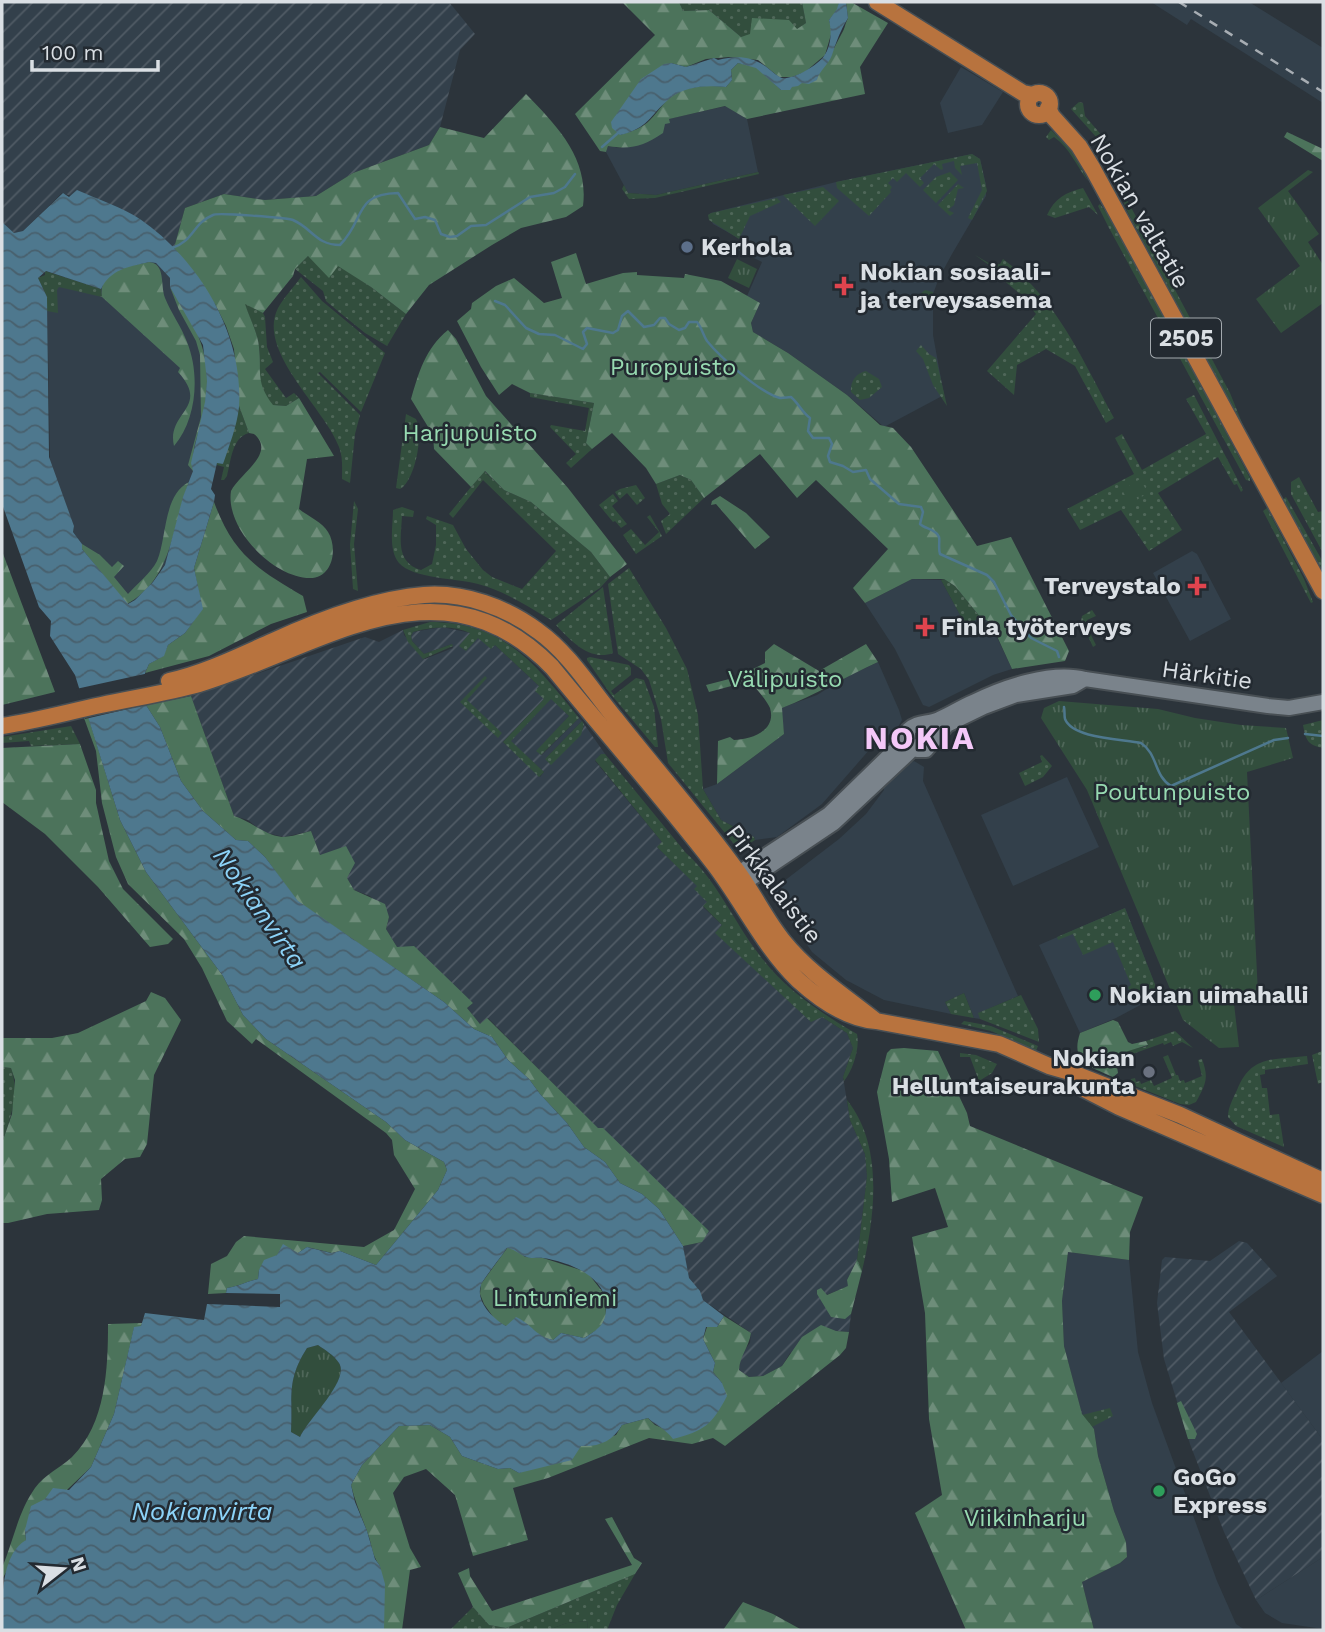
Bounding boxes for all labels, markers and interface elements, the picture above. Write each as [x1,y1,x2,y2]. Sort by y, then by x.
scale bar [32,28,158,72]
text: 100 m [42,40,104,65]
street label: Nokian valtatie [1084,129,1196,293]
place label: Kerhola [701,233,792,261]
marker: Kerhola [679,239,695,255]
place label: Nokian sosiaali- ja terveysasema [857,258,1052,314]
marker: Nokian sosiaali- ja terveysasema [834,276,854,296]
road number: 2505 [1151,318,1221,358]
park label: Puropuisto [610,353,736,381]
park label: Harjupuisto [402,419,538,447]
place label: Terveystalo [1044,572,1181,600]
marker: Terveystalo [1187,576,1207,596]
place label: Finla työterveys [941,613,1132,641]
marker: Finla työterveys [915,617,935,637]
street label: Härkitie [1160,655,1254,695]
park label: Välipuisto [728,665,842,693]
district label: NOKIA [864,719,976,757]
park label: Poutunpuisto [1094,778,1250,806]
street label: Pirkkalaistie [720,819,828,949]
water label: Nokianvirta [207,842,313,974]
place label: Nokian uimahalli [1109,981,1308,1009]
marker: Nokian uimahalli [1087,987,1103,1003]
place label: Nokian Helluntaiseurakunta [892,1044,1135,1100]
marker: Nokian Helluntaiseurakunta [1141,1064,1157,1080]
park label: Lintuniemi [493,1284,617,1312]
place label: GoGo Express [1173,1463,1267,1519]
marker: GoGo Express [1151,1483,1167,1499]
water label: Nokianvirta [131,1496,273,1526]
park label: Viikinharju [964,1504,1086,1532]
north arrow [28,1534,98,1604]
text: N [66,1554,92,1574]

